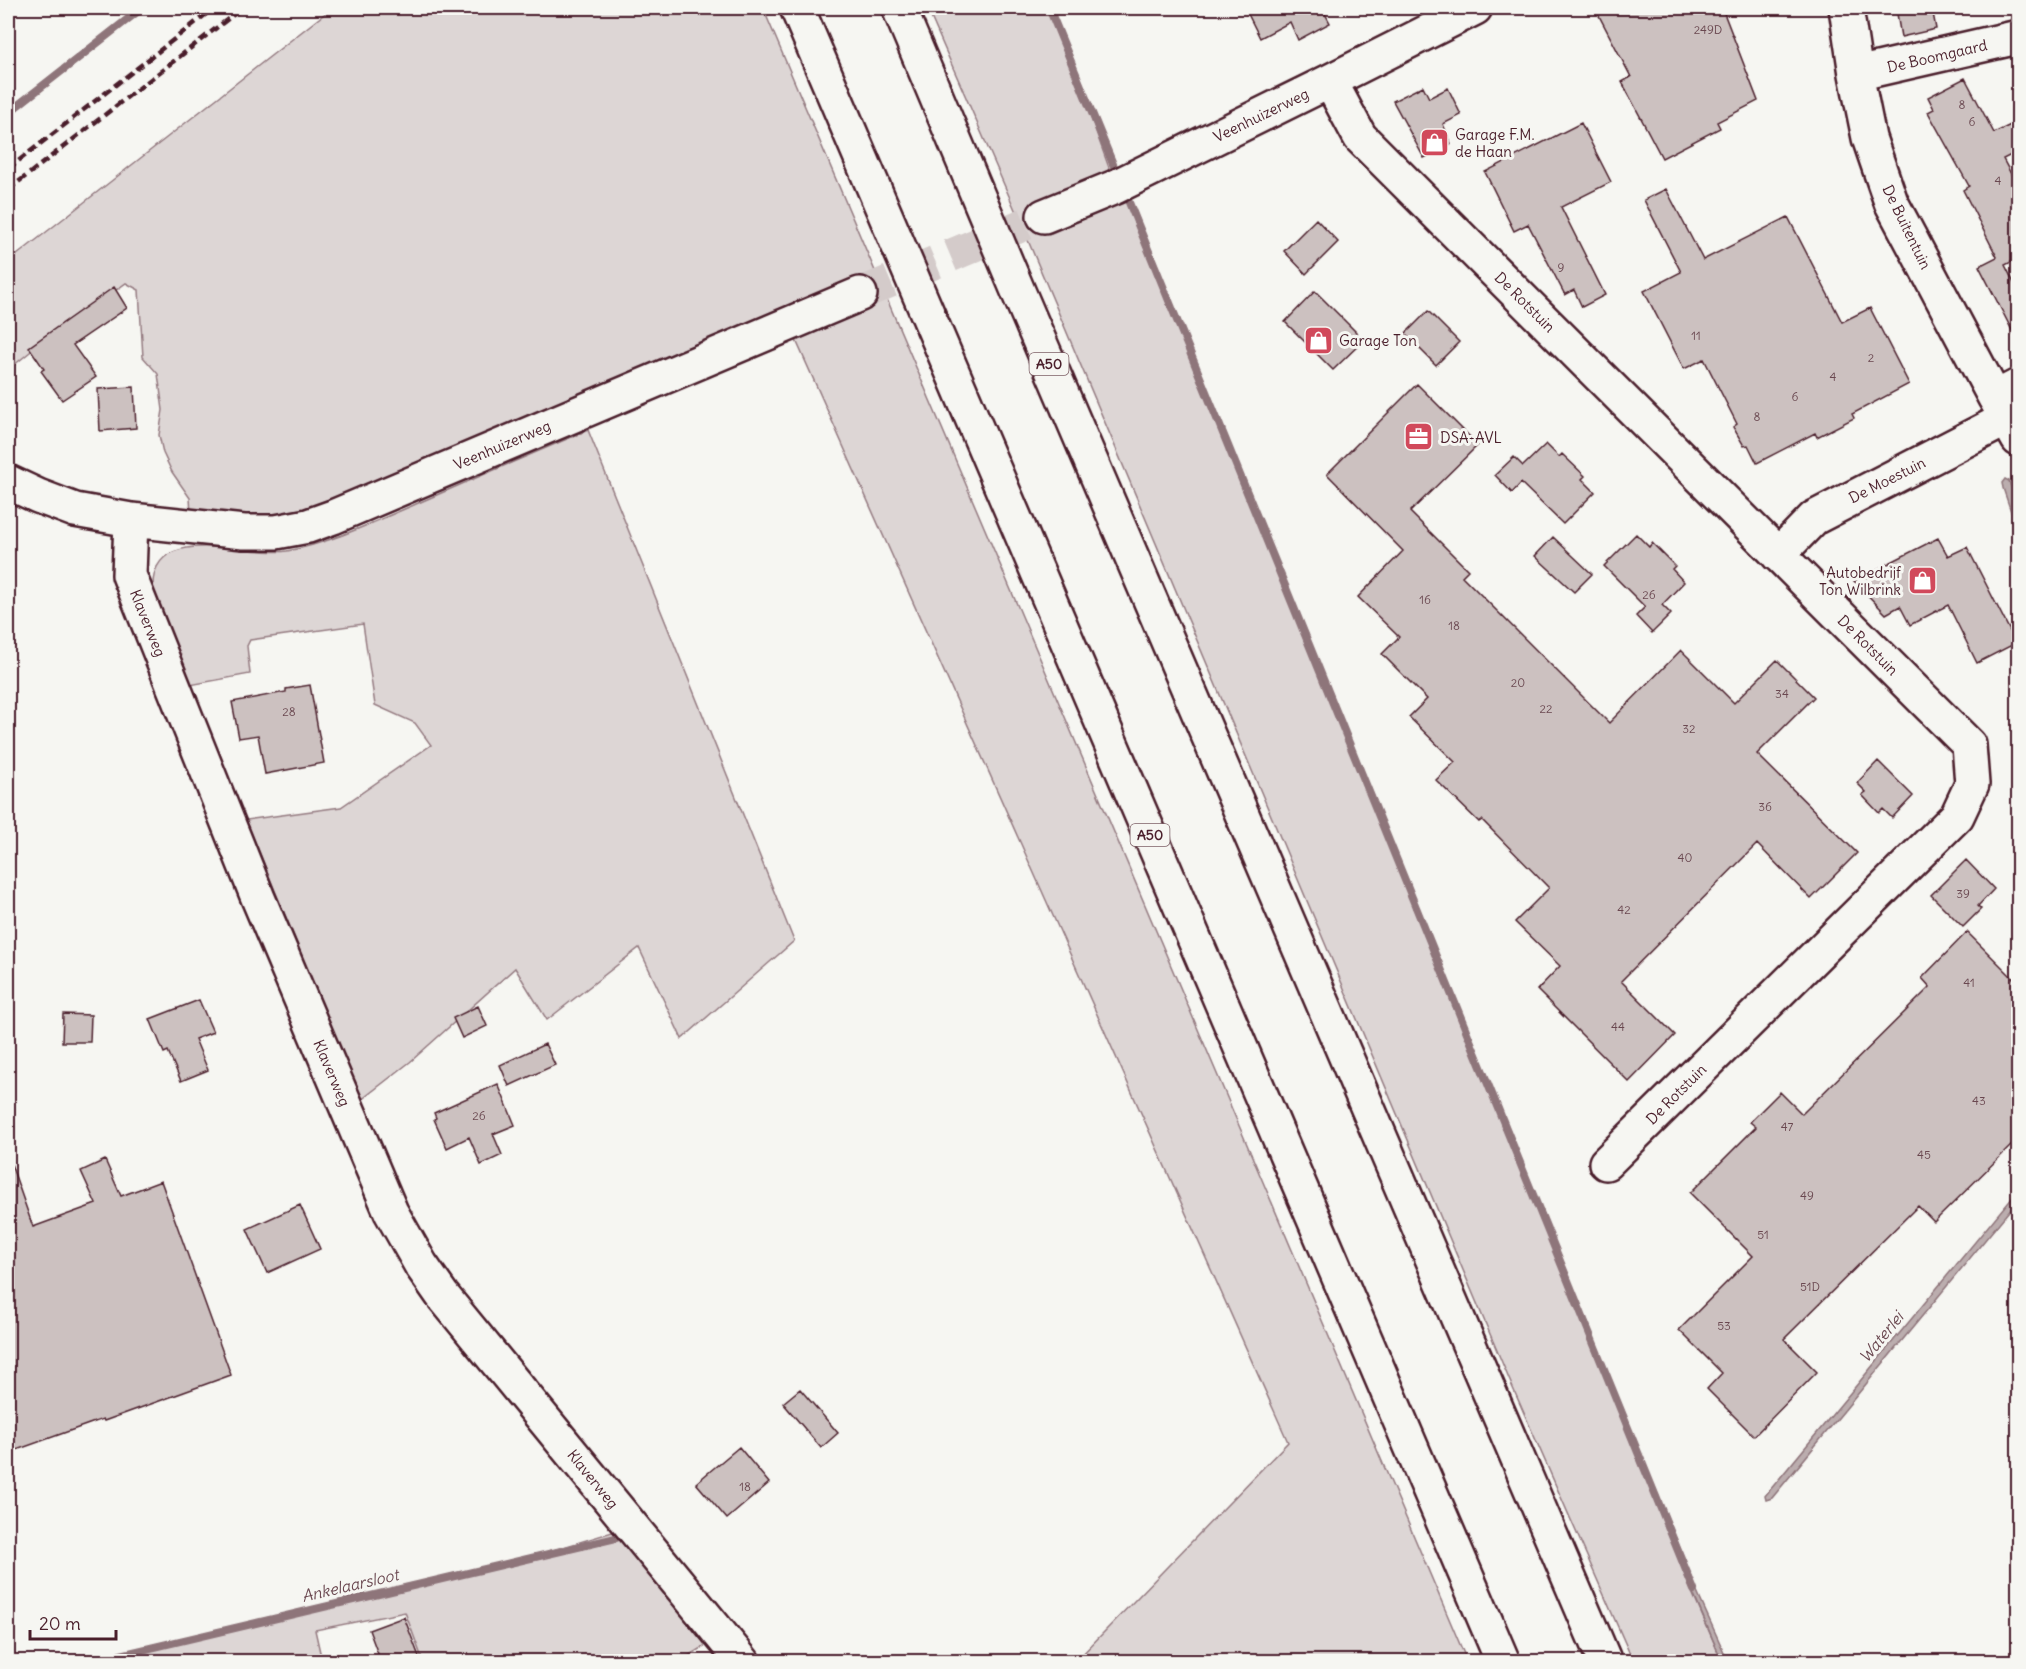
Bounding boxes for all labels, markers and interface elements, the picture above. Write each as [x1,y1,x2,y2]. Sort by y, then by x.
house number: 249D [1694,22,1722,37]
street label: De Boomgaard [1885,35,1989,77]
street label: Veenhuizerweg [1210,84,1312,146]
house number: 8 [1959,97,1966,112]
house number: 6 [1969,114,1976,129]
place label: Garage F.M. de Haan [1455,125,1535,161]
shop icon: Garage F.M. de Haan [1418,127,1450,159]
house number: 4 [1995,173,2002,188]
street label: De Buitentuin [1878,182,1936,273]
house number: 9 [1558,260,1565,275]
street label: De Rotstuin [1491,268,1559,336]
shop icon: Garage Ton [1302,324,1334,356]
house number: 11 [1691,328,1701,343]
place label: Garage Ton [1339,331,1417,350]
house number: 2 [1868,350,1875,365]
road number: A50 [1030,353,1068,375]
house number: 4 [1830,369,1837,384]
house number: 6 [1792,389,1799,404]
house number: 8 [1754,409,1761,424]
street label: Veenhuizerweg [451,416,553,474]
office icon: DSA-AVL [1403,421,1435,453]
place label: DSA-AVL [1440,428,1502,447]
street label: De Moestuin [1845,452,1929,507]
place label: Autobedrijf Ton Wilbrink [1819,563,1902,599]
shop icon: Autobedrijf Ton Wilbrink [1906,565,1938,597]
street label: Klaverweg [126,587,170,659]
house number: 26 [1642,587,1656,602]
house number: 16 [1419,592,1431,607]
street label: De Rotstuin [1834,611,1902,679]
house number: 18 [1448,618,1460,633]
house number: 20 [1511,675,1525,690]
house number: 34 [1775,686,1789,701]
house number: 22 [1539,701,1553,716]
house number: 28 [282,704,296,719]
house number: 32 [1682,721,1696,736]
house number: 36 [1758,799,1772,814]
road number: A50 [1130,824,1170,846]
house number: 40 [1678,850,1693,865]
house number: 39 [1956,886,1970,901]
house number: 42 [1617,902,1631,917]
house number: 41 [1963,975,1975,990]
house number: 44 [1611,1019,1625,1034]
street label: Klaverweg [309,1037,355,1109]
street label: De Rotstuin [1642,1060,1710,1128]
house number: 43 [1972,1093,1986,1108]
house number: 26 [472,1108,486,1123]
house number: 47 [1781,1119,1793,1134]
house number: 45 [1917,1147,1931,1162]
house number: 49 [1800,1188,1814,1203]
house number: 51 [1757,1227,1769,1242]
house number: 51D [1800,1279,1820,1294]
water label: Waterlei [1855,1306,1909,1366]
house number: 53 [1717,1318,1731,1333]
street label: Klaverweg [563,1445,623,1513]
house number: 18 [739,1479,751,1494]
water label: Ankelaarsloot [300,1564,403,1606]
scale bar [30,1603,116,1641]
text: 20 m [39,1612,81,1635]

